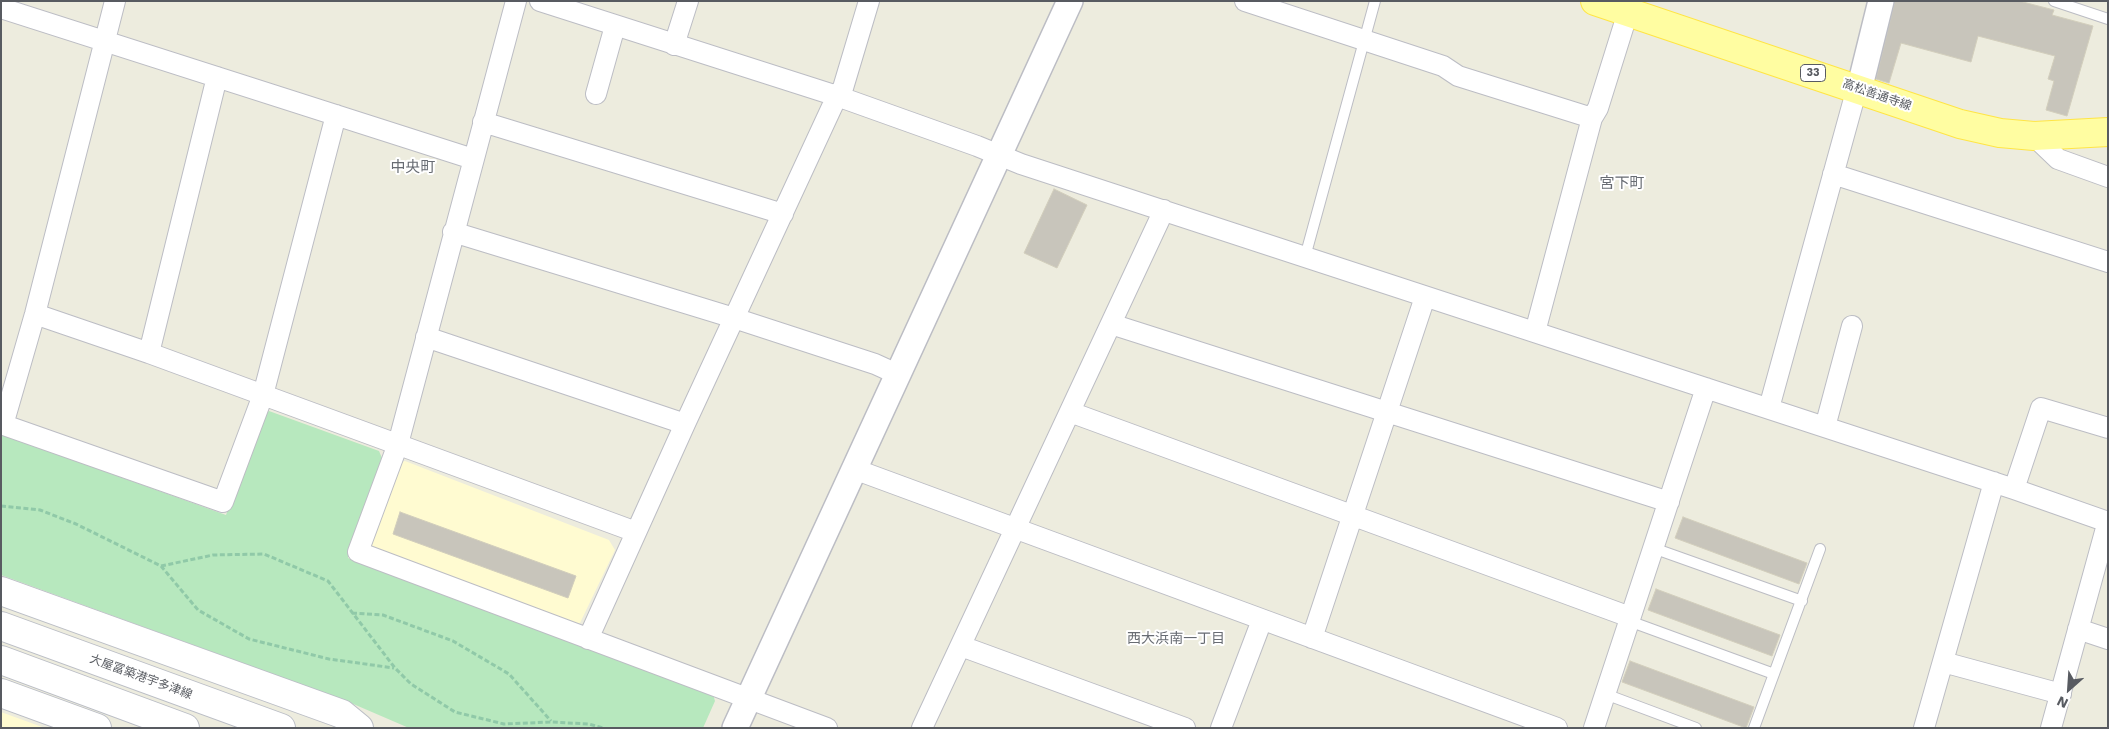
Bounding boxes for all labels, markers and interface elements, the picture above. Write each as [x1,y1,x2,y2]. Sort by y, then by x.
road number: 33 [1800,64,1826,82]
street label: 高松善通寺線 [1841,76,1913,114]
district label: 中央町 [391,159,435,177]
district label: 宮下町 [1600,175,1644,193]
district label: 西大浜南一丁目 [1127,631,1225,647]
street label: 大屋冨築港宇多津線 [88,652,194,702]
north arrow [2044,664,2094,714]
text: N [2054,693,2071,712]

